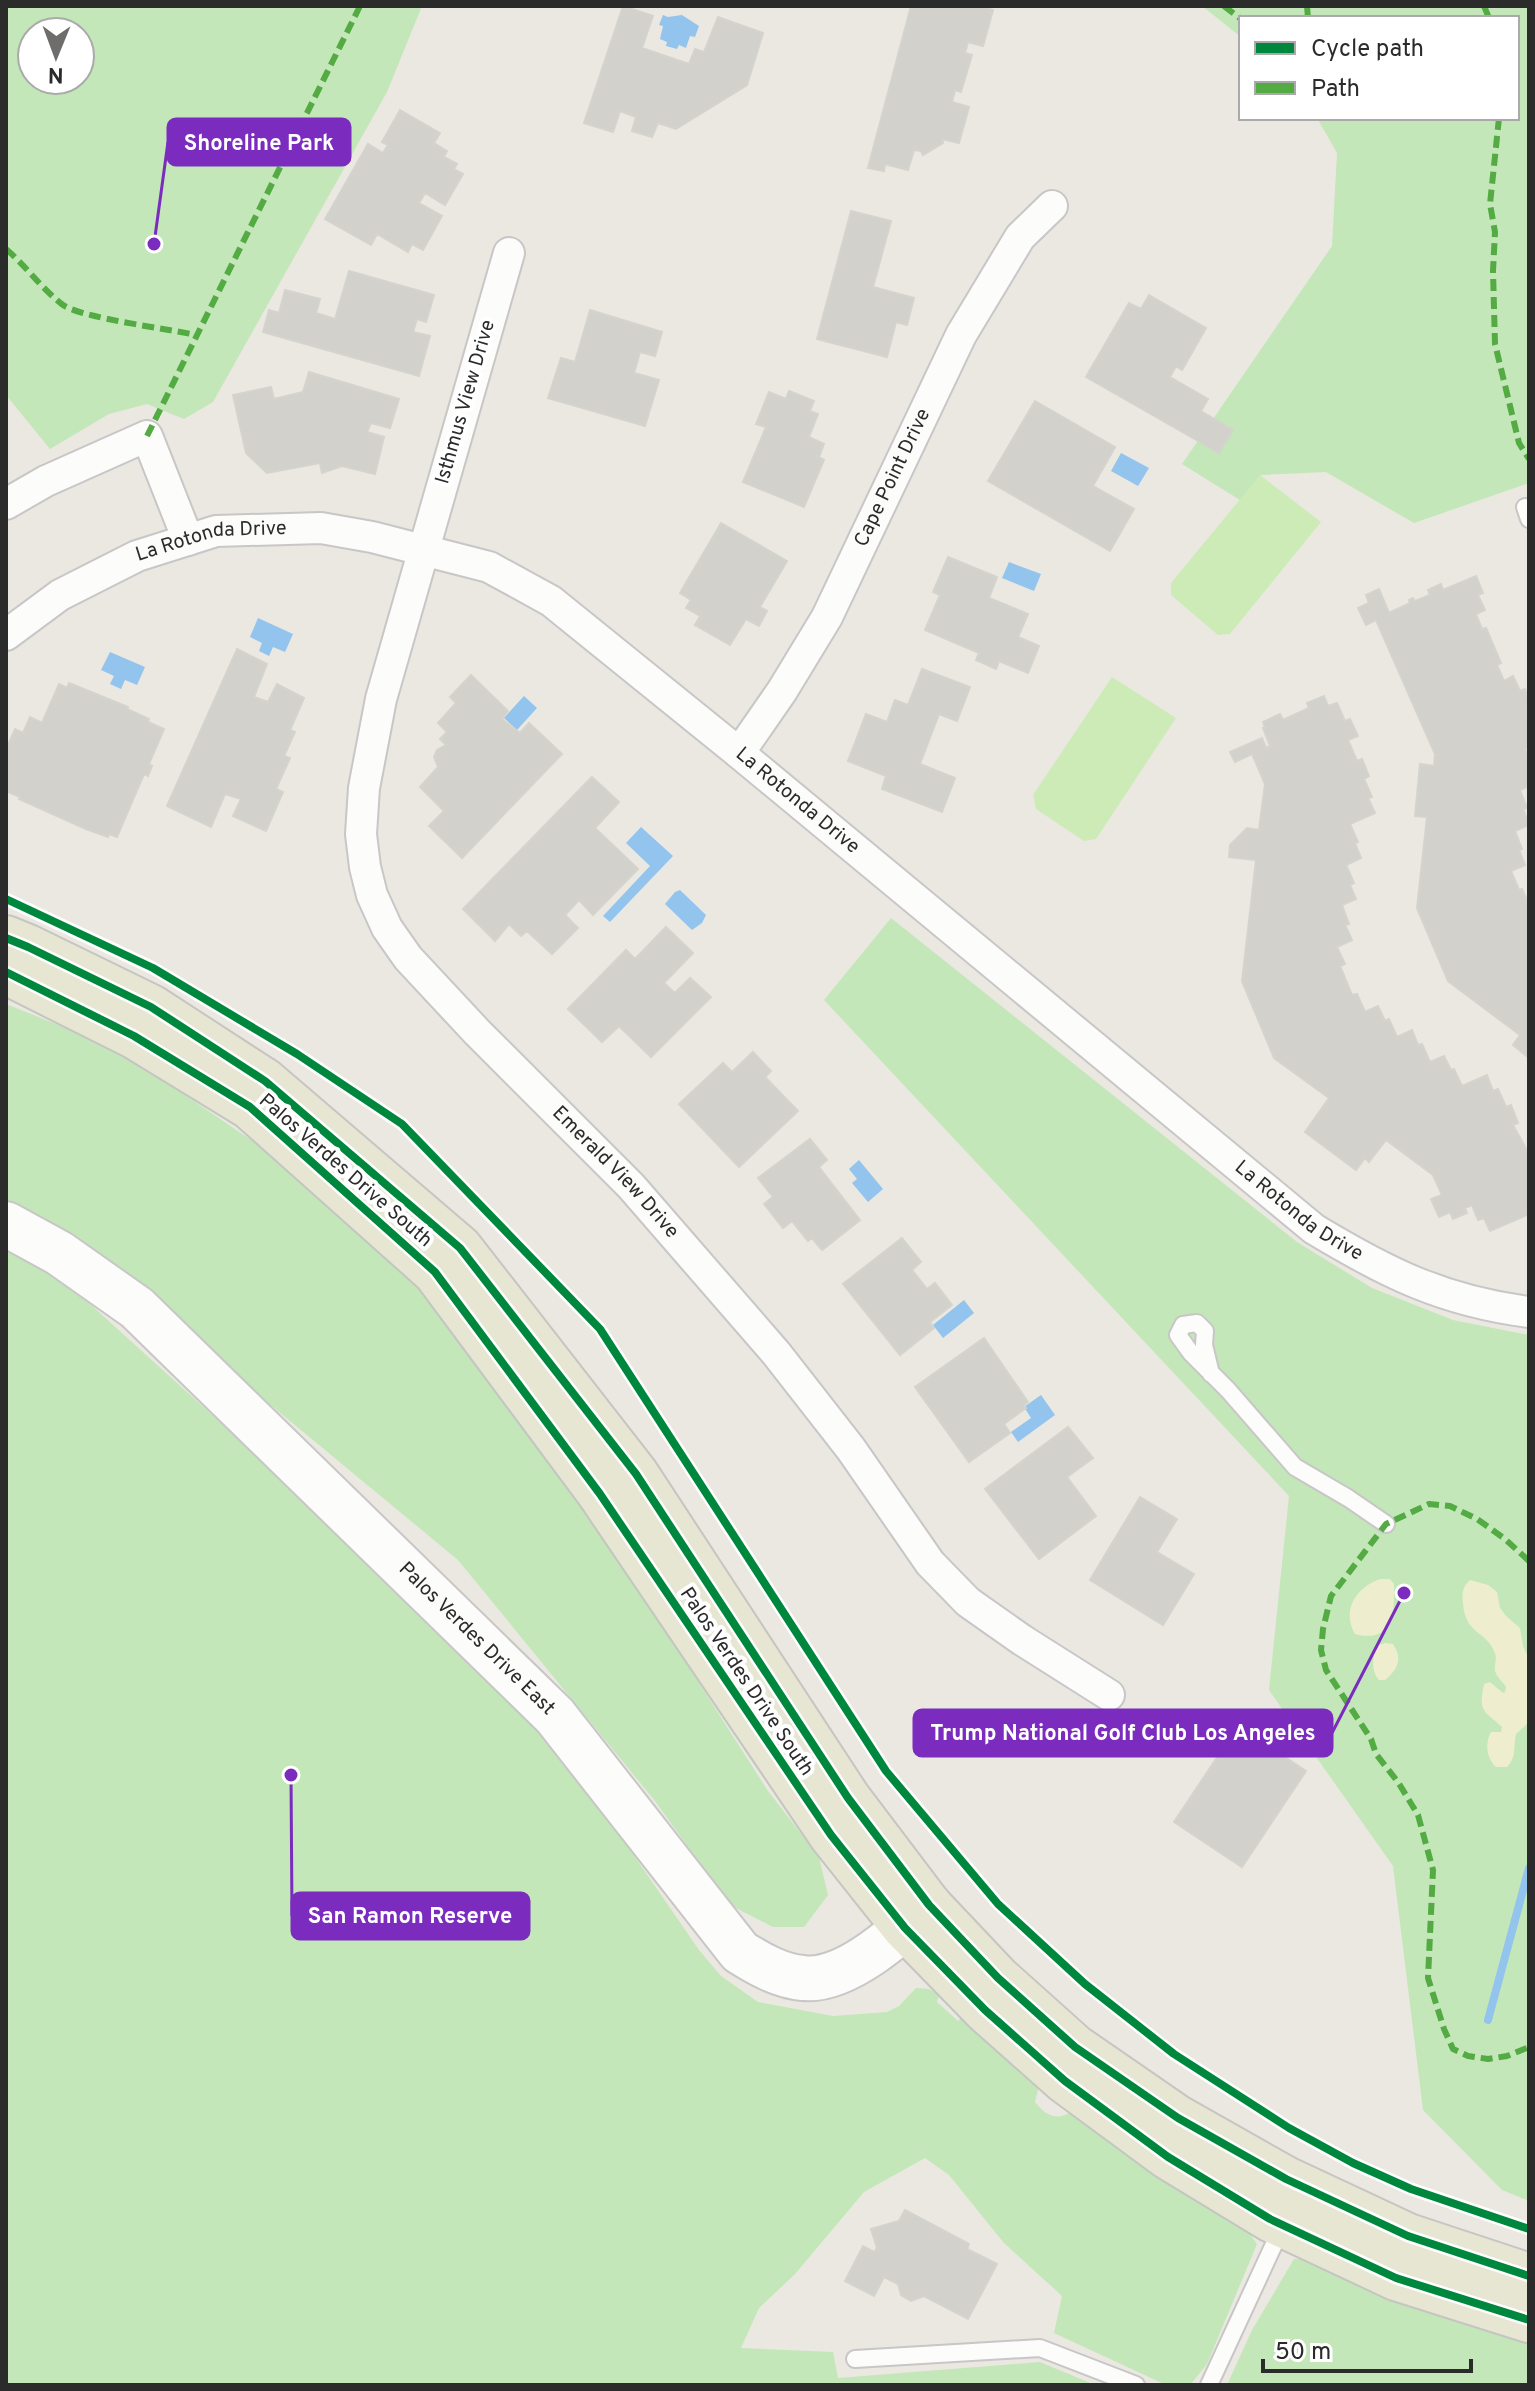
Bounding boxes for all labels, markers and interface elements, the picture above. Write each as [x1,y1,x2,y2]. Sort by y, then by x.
north arrow [16,16,96,96]
legend [1239,16,1519,120]
text: Cycle path [1311,35,1424,65]
text: N [48,60,64,87]
text: Path [1311,75,1360,105]
callout: Shoreline Park [168,119,350,165]
text: Shoreline Park [184,131,334,158]
street label: Isthmus View Drive [430,317,502,487]
street label: Cape Point Drive [849,404,937,551]
street label: La Rotonda Drive [133,516,287,569]
street label: La Rotonda Drive [730,742,865,860]
street label: Palos Verdes Drive South [253,1088,437,1254]
street label: Emerald View Drive [546,1101,684,1244]
street label: La Rotonda Drive [1229,1155,1367,1268]
street label: Palos Verdes Drive East [392,1557,560,1721]
street label: Palos Verdes Drive South [673,1583,819,1781]
callout: Trump National Golf Club Los Angeles [914,1710,1332,1756]
text: Trump National Golf Club Los Angeles [930,1721,1316,1748]
callout: San Ramon Reserve [292,1893,529,1939]
text: San Ramon Reserve [308,1904,512,1931]
scale bar [1263,2323,1471,2373]
text: 50 m [1275,2338,1331,2368]

